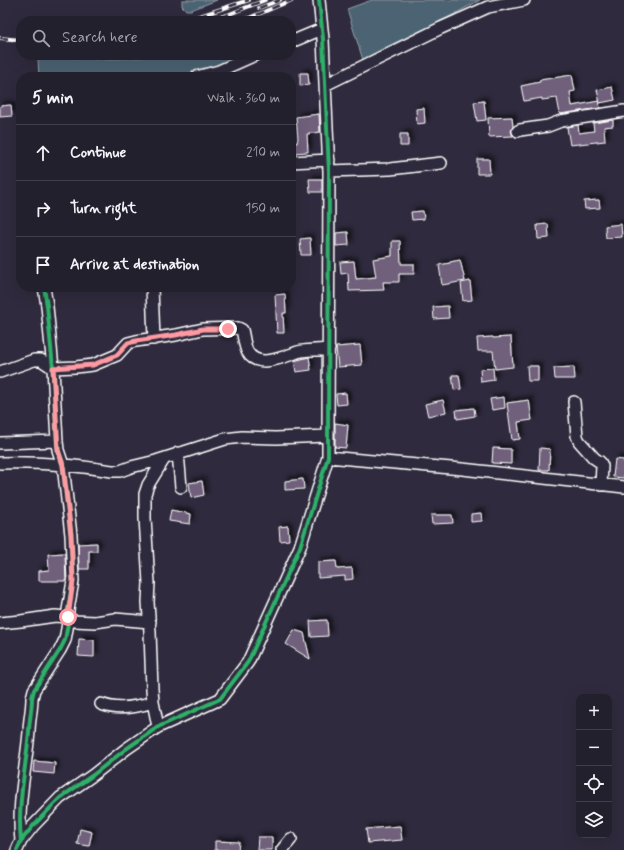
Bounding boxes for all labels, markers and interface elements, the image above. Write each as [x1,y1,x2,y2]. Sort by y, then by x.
search box [16,16,296,60]
icon: search [30,27,52,49]
text: Search here [62,28,138,48]
text: 5 min [32,87,74,109]
text: Walk · 360 m [207,90,280,107]
icon: ahead [32,142,54,164]
text: Continue [70,143,126,163]
text: 210 m [246,144,280,161]
icon: right [32,198,54,220]
text: Turn right [70,199,137,219]
text: 150 m [246,200,280,217]
icon: arrive [32,254,54,276]
text: Arrive at destination [70,255,199,275]
route end [219,320,237,338]
route start [59,608,77,626]
map controls [576,694,612,838]
button: + [576,694,612,730]
button: − [576,730,612,766]
button: locate [576,766,612,802]
button: layers [576,802,612,838]

